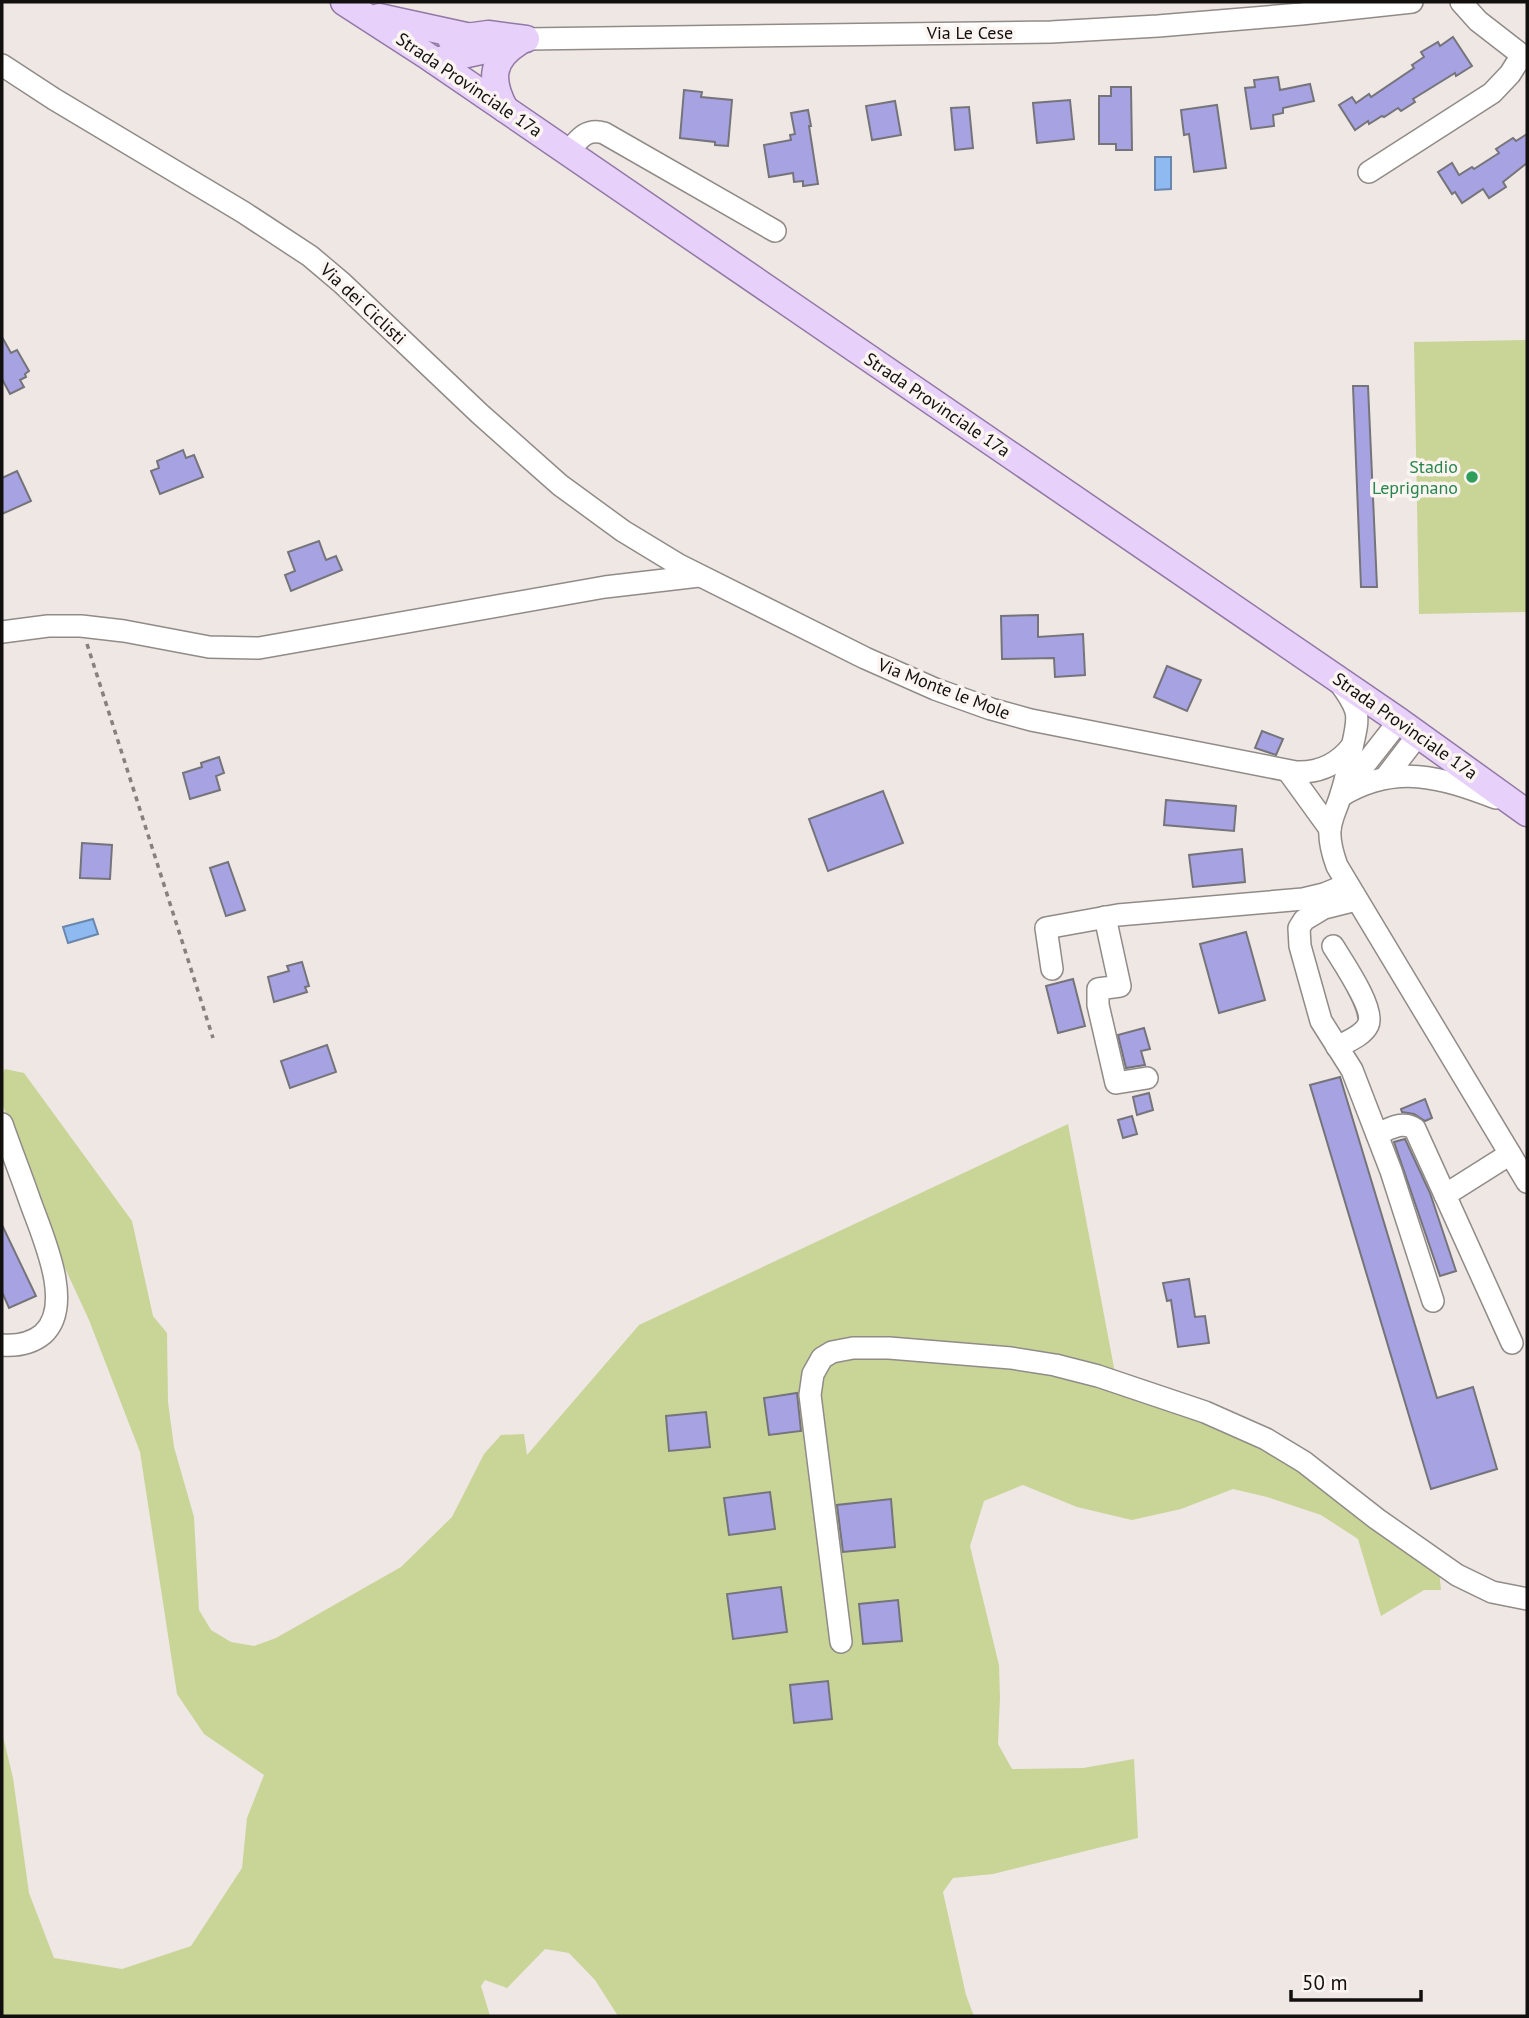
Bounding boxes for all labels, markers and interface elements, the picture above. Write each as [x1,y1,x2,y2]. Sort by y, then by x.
street label: Via Le Cese [926,21,1013,44]
street label: Strada Provinciale 17a [392,27,547,142]
street label: Via dei Ciclisti [315,257,411,349]
street label: Strada Provinciale 17a [860,347,1015,462]
place label: Stadio Leprignano [1372,455,1458,499]
marker: Stadio Leprignano [1464,469,1480,485]
street label: Via Monte le Mole [874,652,1014,724]
street label: Strada Provinciale 17a [1329,667,1482,784]
scale bar [1291,1958,1420,2002]
text: 50 m [1302,1969,1348,1996]

